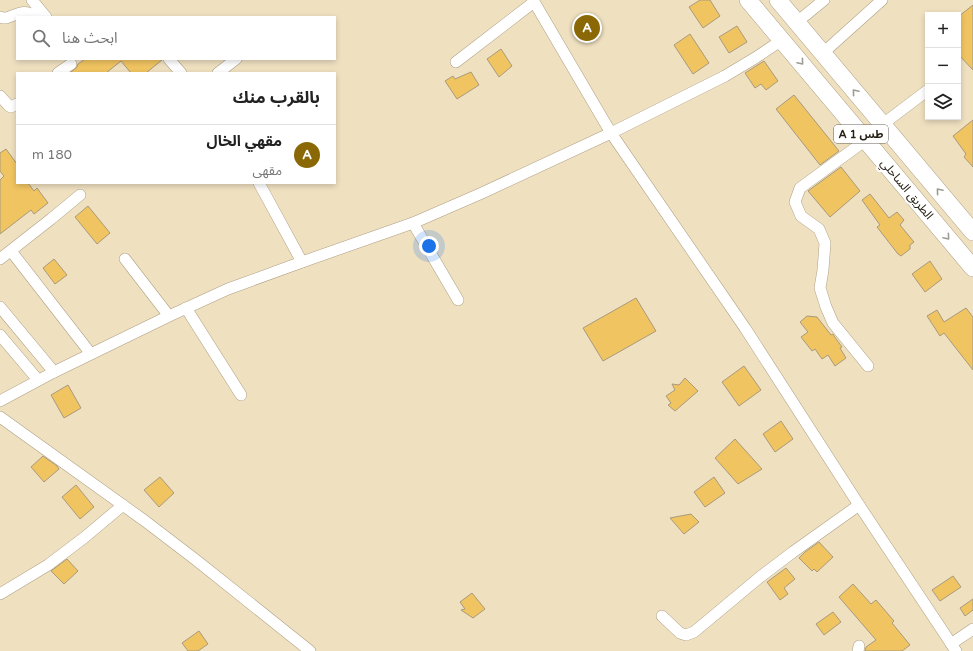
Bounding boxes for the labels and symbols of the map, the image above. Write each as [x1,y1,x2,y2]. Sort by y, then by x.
pin: A [574,13,600,43]
one-way arrow [796,57,803,64]
one-way arrow [853,89,860,96]
road number: A 1 طس [834,125,888,143]
street label: الطريق الساحلي [876,156,936,224]
one-way arrow [936,188,943,196]
one-way arrow [942,232,949,239]
your location [419,236,439,256]

